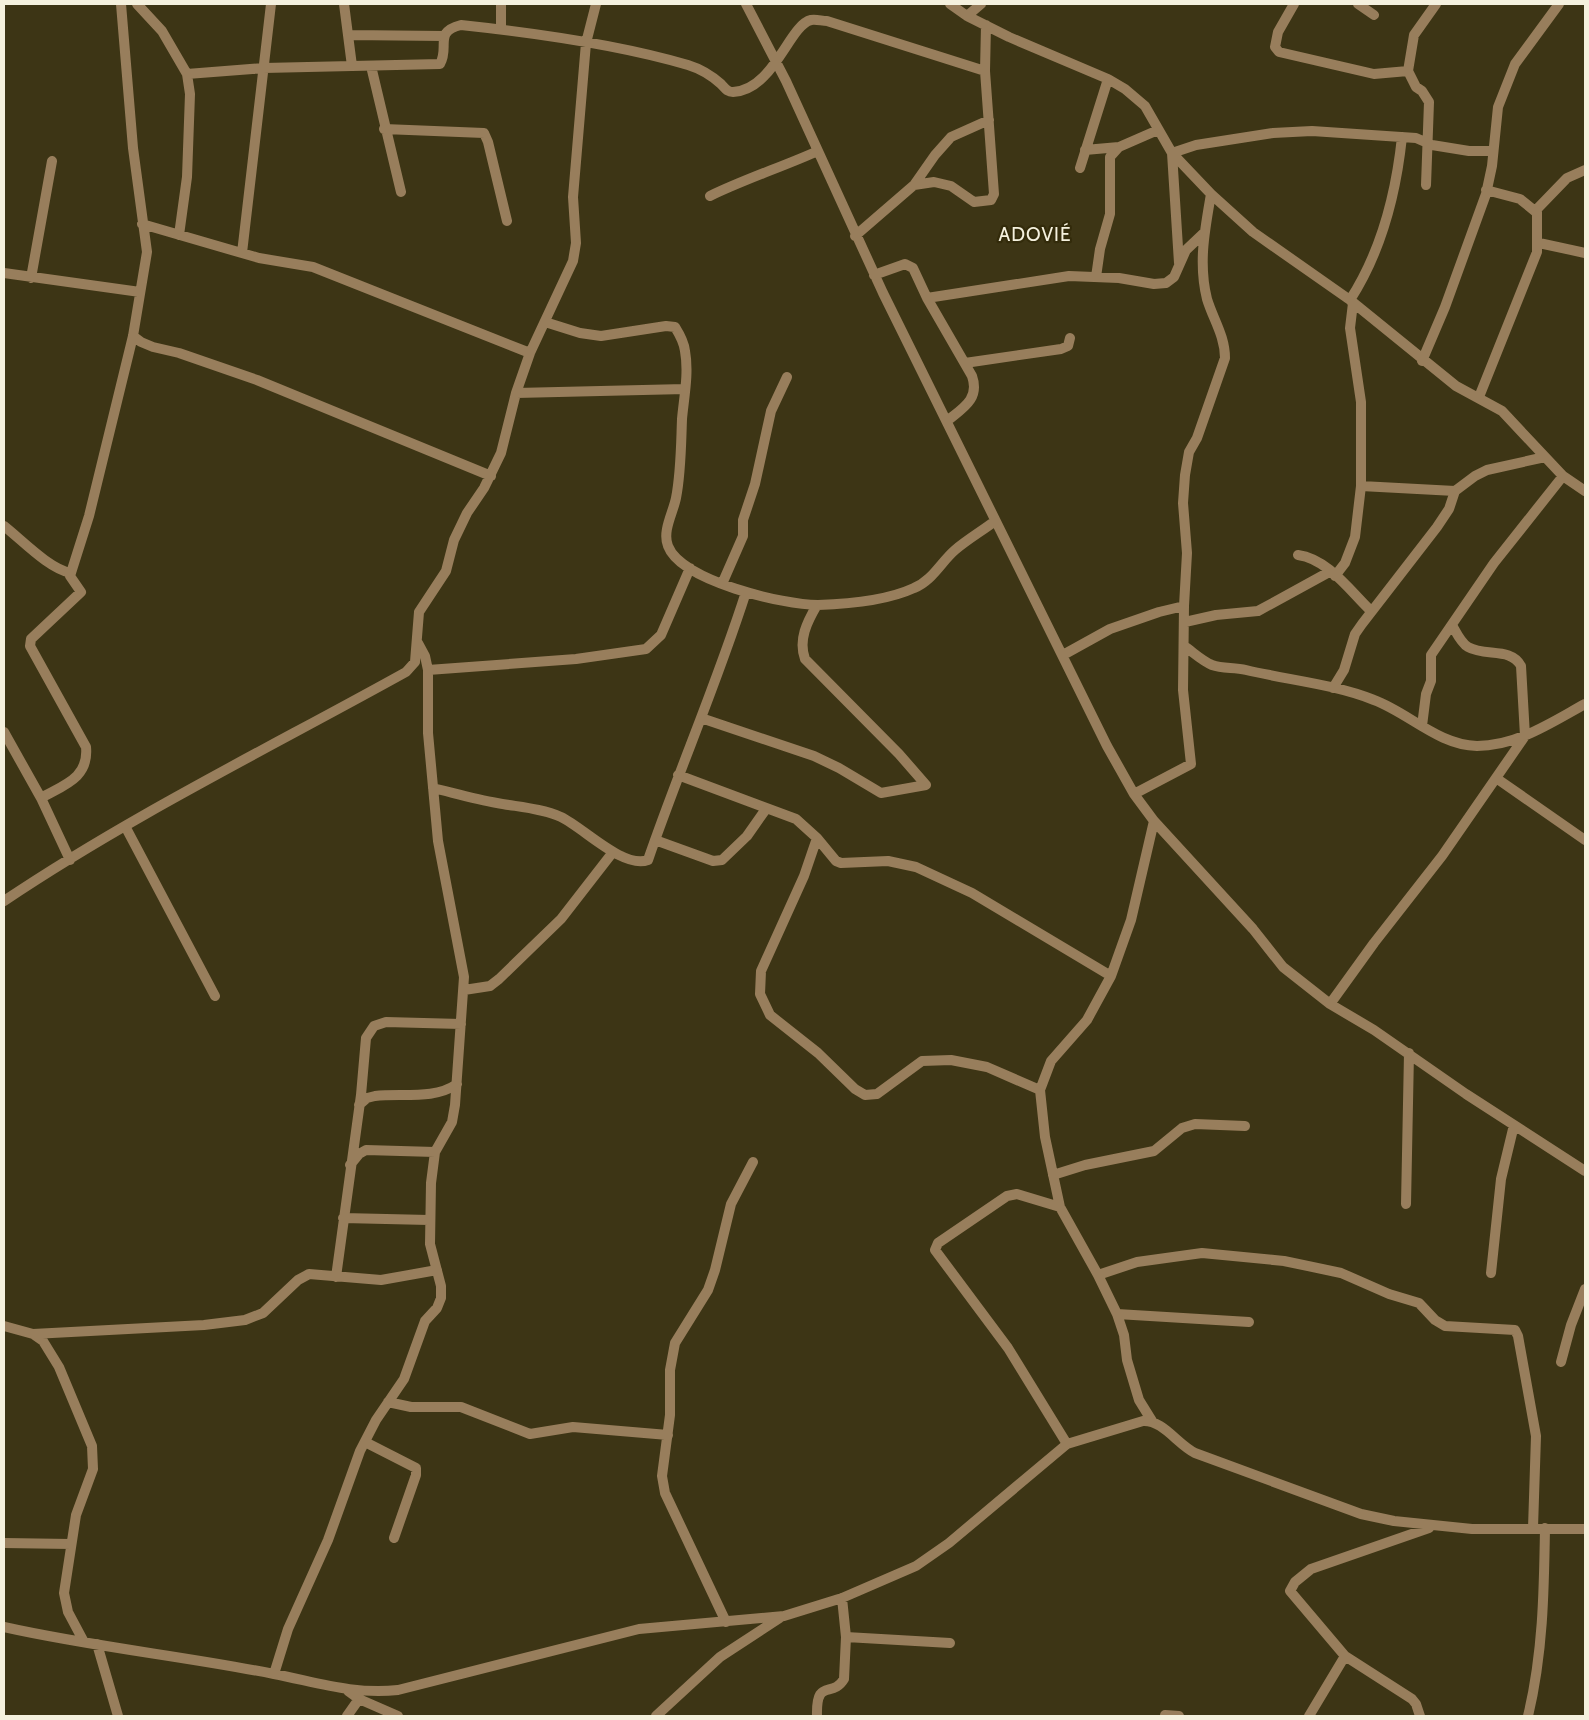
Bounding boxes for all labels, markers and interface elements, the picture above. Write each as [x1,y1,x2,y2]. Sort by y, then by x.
district label: ADOVIÉ [999,222,1071,246]

